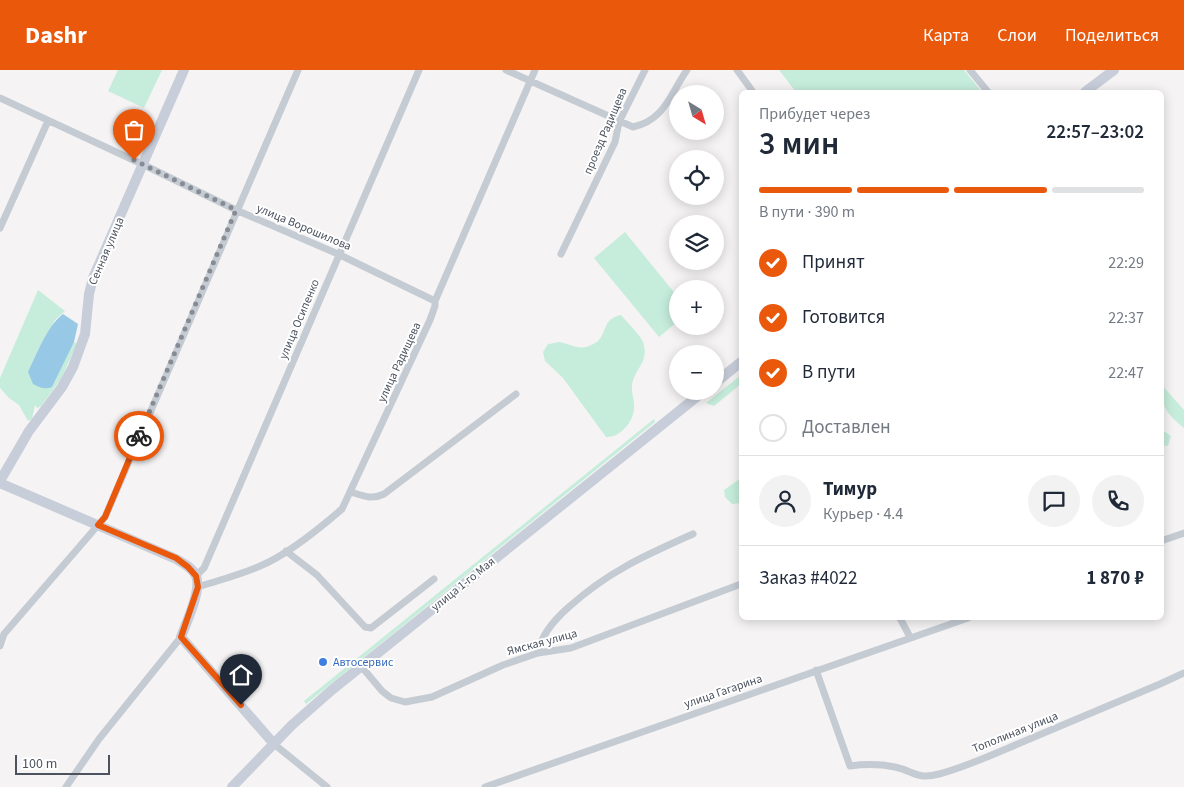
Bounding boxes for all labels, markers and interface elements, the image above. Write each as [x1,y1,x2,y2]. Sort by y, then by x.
text: Dashr [25,18,87,53]
text: Карта [923,23,969,48]
text: Слои [997,23,1037,48]
text: Поделиться [1065,23,1159,48]
street label: проезд Радищева [580,85,631,177]
north arrow [669,85,724,140]
map controls [669,85,724,400]
text: Прибудет через [759,103,870,125]
pin [113,109,155,160]
icon: bag [120,116,148,144]
text: 22:57–23:02 [1046,119,1144,146]
text: 3 мин [759,121,839,167]
button: locate [669,150,724,205]
street label: улица Ворошилова [254,200,354,255]
text: В пути · 390 m [759,201,855,223]
street label: Сенная улица [84,215,128,288]
button: layers [669,215,724,270]
icon: check [759,249,787,277]
text: Принят [802,249,865,276]
text: 22:29 [1108,252,1144,274]
street label: улица Осипенко [275,276,324,362]
button: + [669,280,724,335]
icon: check [759,304,787,332]
text: Готовится [802,304,885,331]
text: 22:37 [1108,307,1144,329]
street label: улица Радищева [373,319,425,405]
button: − [669,345,724,400]
icon: check [759,359,787,387]
text: В пути [802,359,856,386]
text: 22:47 [1108,362,1144,384]
courier [114,411,164,461]
text: Доставлен [802,414,891,441]
icon: bike [125,422,153,450]
button: person [759,475,811,527]
button: chat [1028,475,1080,527]
button: phone [1092,475,1144,527]
text: Тимур [823,476,877,503]
text: Курьер · 4.4 [823,503,903,525]
street label: улица 1-го Мая [428,553,499,615]
text: Заказ #4022 [759,565,858,592]
text: 1 870 ₽ [1086,565,1144,592]
street label: Ямская улица [505,625,579,660]
pin [220,654,262,705]
place label: Автосервис [333,654,394,671]
marker: Автосервис [317,656,329,668]
icon: home [227,661,255,689]
street label: улица Гагарина [682,670,764,713]
street label: Тополиная улица [970,707,1061,757]
scale bar [15,752,110,775]
text: 100 m [22,754,57,774]

